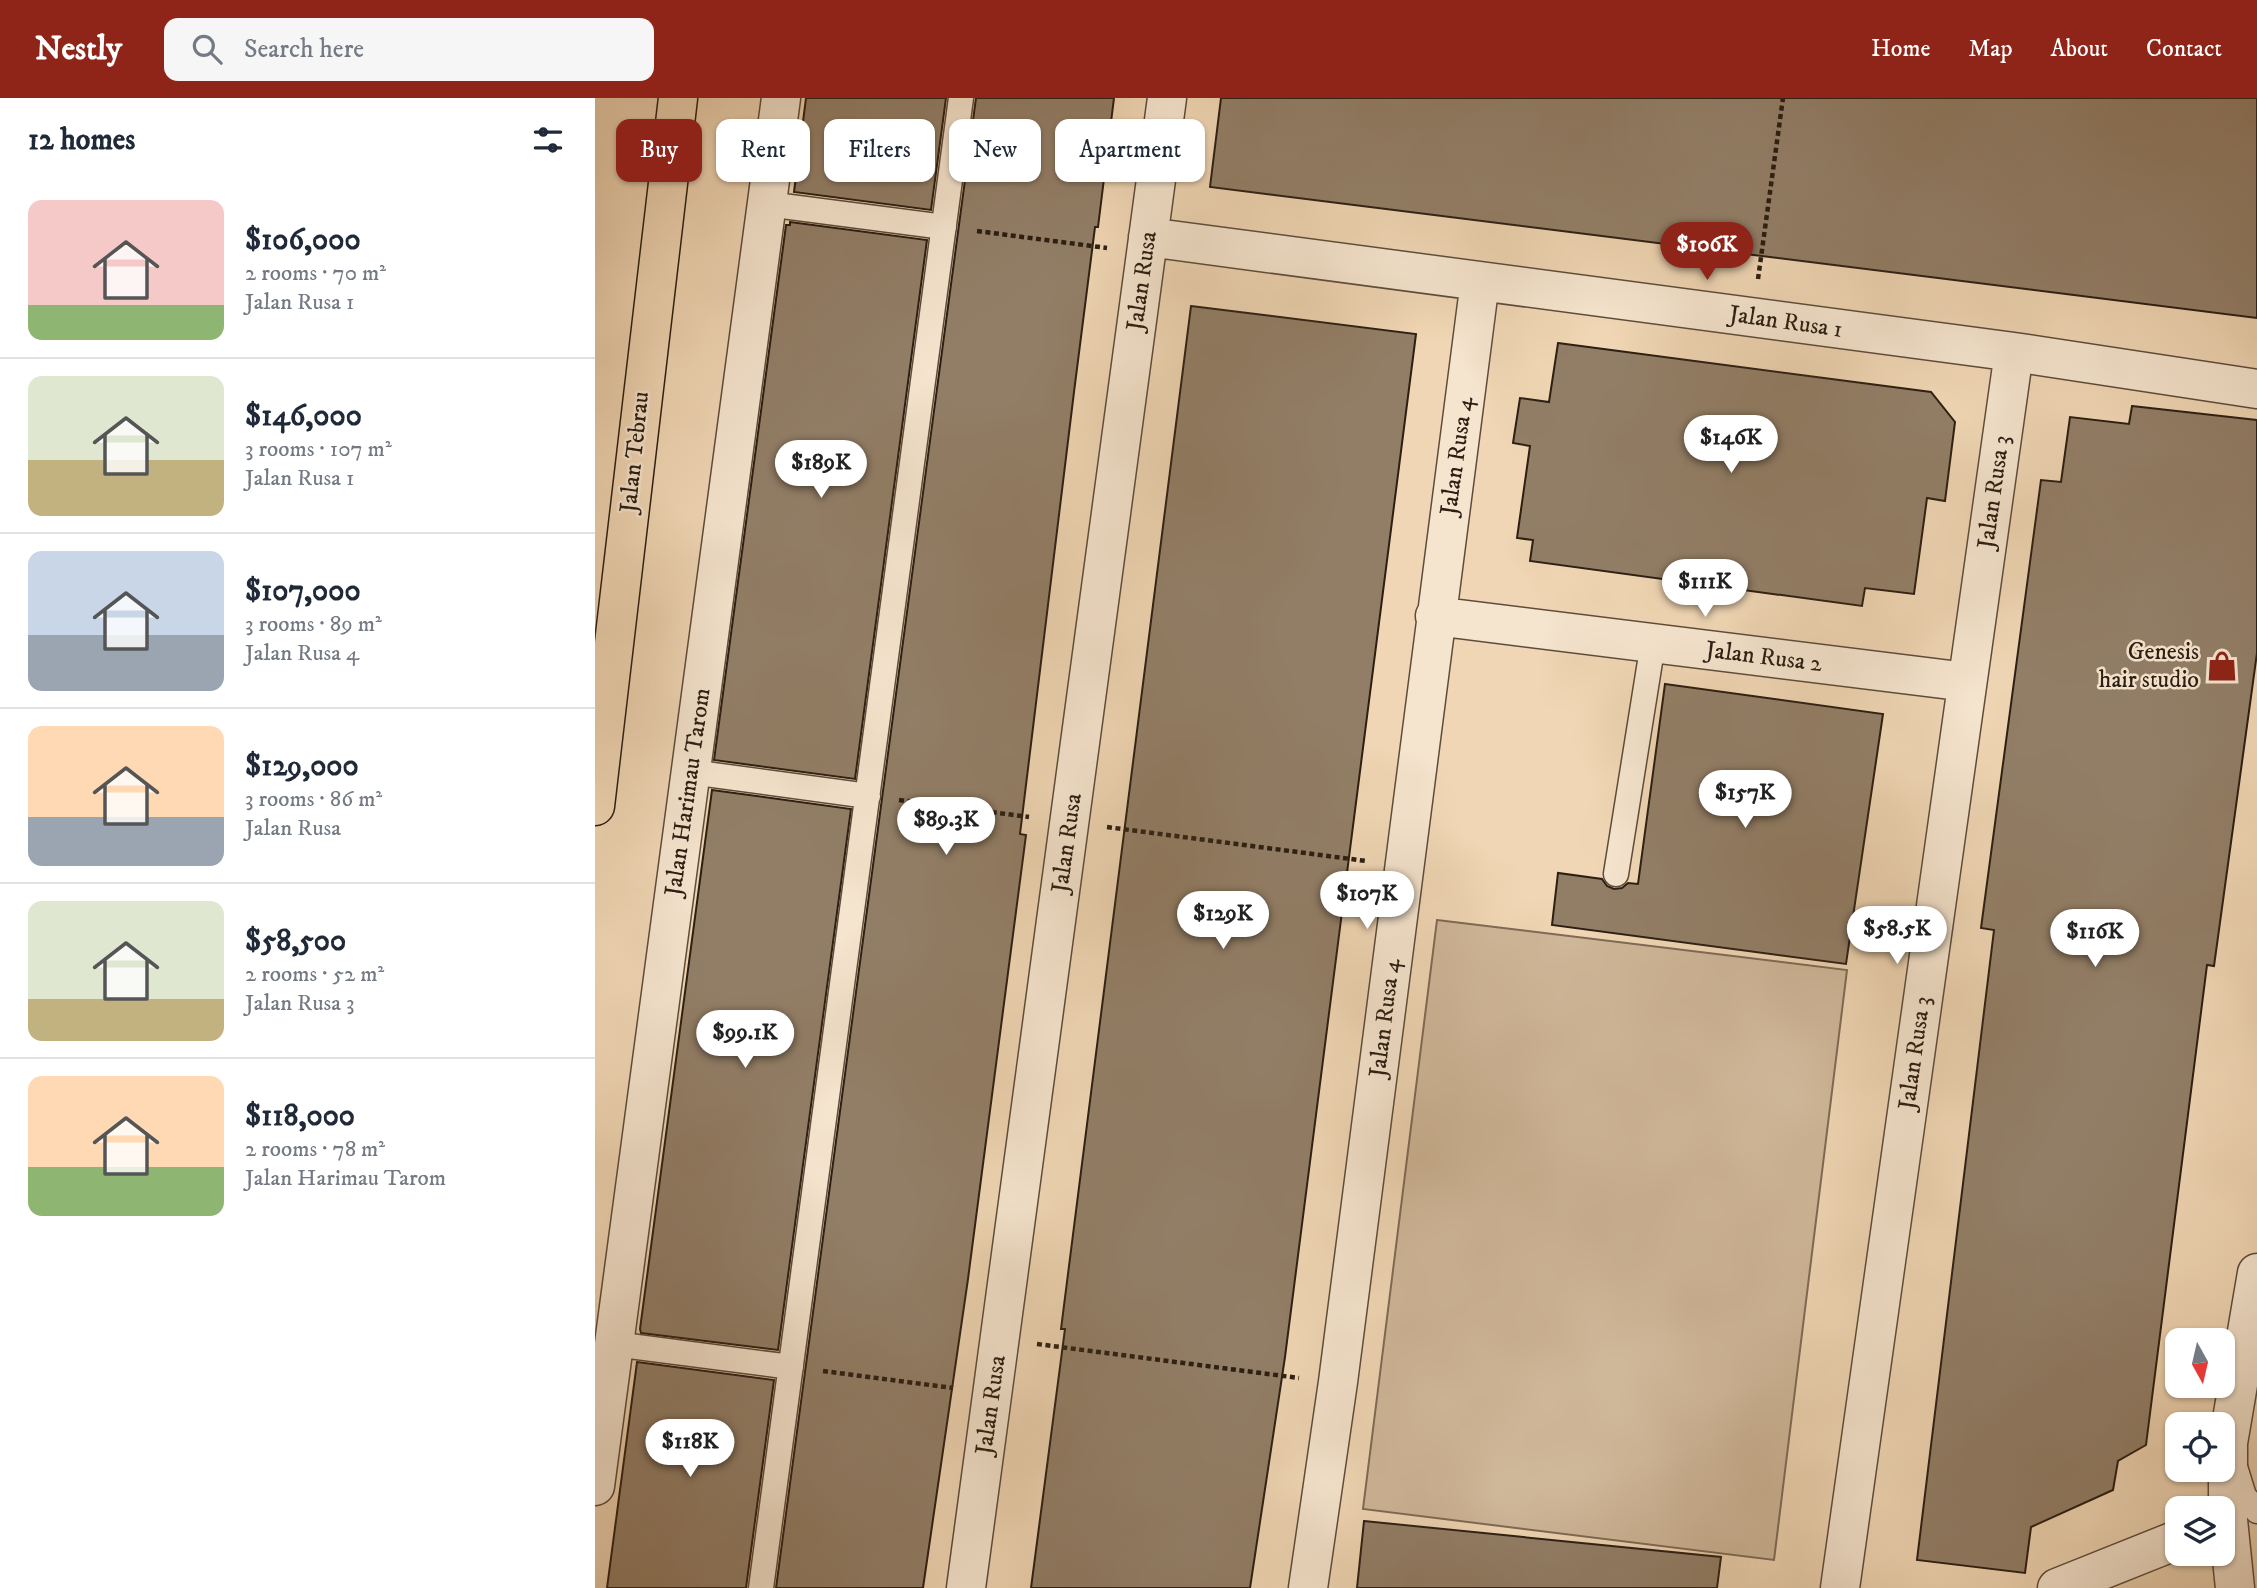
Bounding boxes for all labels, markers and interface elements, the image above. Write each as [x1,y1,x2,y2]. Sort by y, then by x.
search box [164,18,654,81]
text: Nestly [35,29,122,70]
icon: search [188,30,226,68]
text: Search here [244,33,364,66]
text: Home [1871,34,1930,64]
text: Map [1968,34,2013,64]
text: About [2051,34,2108,64]
text: Contact [2146,34,2222,64]
chip: Buy [616,119,702,182]
chip: Rent [716,119,810,182]
chip: Filters [824,119,935,182]
chip: New [949,119,1041,182]
chip: Apartment [1055,119,1205,182]
icon: filters [529,121,567,159]
text: 12 homes [28,122,135,159]
text: $106,000 [245,222,361,259]
pin: $106K [1658,222,1756,282]
icon: home [84,228,168,312]
street label: Jalan Rusa [1120,229,1164,335]
text: $106K [1676,230,1738,259]
text: 2 rooms · 70 m² [245,259,386,288]
text: Jalan Rusa 1 [245,288,354,317]
street label: Jalan Rusa 1 [1725,299,1845,345]
street label: Jalan Tebrau [614,390,656,516]
street label: Jalan Rusa 4 [1434,394,1480,519]
text: $146,000 [245,398,362,435]
icon: home [84,404,168,488]
pin: $146K [1682,416,1780,475]
text: $146K [1700,423,1762,452]
street label: Jalan Rusa 3 [1971,433,2017,553]
text: 3 rooms · 107 m² [245,435,392,464]
pin: $189K [772,440,870,500]
text: $189K [791,448,851,477]
text: Jalan Rusa 1 [245,464,354,493]
pin: $111K [1656,560,1754,619]
text: $111K [1678,567,1732,596]
text: $107,000 [245,573,361,610]
icon: home [84,579,168,663]
text: 3 rooms · 89 m² [245,610,382,639]
street label: Jalan Rusa 2 [1702,635,1824,679]
place label: Genesis hair studio [2099,637,2199,695]
text: Jalan Rusa 4 [245,639,359,668]
shop icon: Genesis hair studio [2205,649,2239,683]
street label: Jalan Harimau Tarom [658,686,717,900]
text: $129,000 [245,748,359,785]
icon: home [84,754,168,838]
pin: $157K [1696,770,1794,830]
text: $157K [1715,778,1775,807]
text: 3 rooms · 86 m² [245,785,382,814]
street label: Jalan Rusa [1045,791,1089,897]
pin: $89.3K [889,798,1003,857]
text: $89.3K [913,805,979,834]
text: Jalan Rusa [245,814,341,843]
pin: $107K [1318,872,1416,931]
text: $107K [1336,879,1398,908]
pin: $129K [1174,892,1272,951]
text: $129K [1193,899,1253,928]
pin: $58.5K [1840,906,1954,966]
pin: $116K [2046,910,2144,969]
text: $58.5K [1863,914,1931,943]
text: $116K [2066,917,2124,946]
text: $58,500 [245,923,346,960]
icon: home [84,929,168,1013]
street label: Jalan Rusa 4 [1363,956,1407,1081]
text: 2 rooms · 52 m² [245,960,384,989]
text: Jalan Rusa 3 [245,989,354,1018]
street label: Jalan Rusa 3 [1892,994,1938,1114]
pin: $99.1K [688,1010,802,1070]
text: $99.1K [712,1018,778,1047]
text: $118,000 [245,1098,355,1135]
icon: home [84,1104,168,1188]
text: 2 rooms · 78 m² [245,1135,385,1164]
text: Jalan Harimau Tarom [245,1164,446,1193]
north arrow [2165,1328,2235,1398]
map controls [2165,1328,2235,1566]
street label: Jalan Rusa [969,1353,1013,1459]
button: locate [2165,1412,2235,1482]
pin: $118K [641,1420,739,1479]
text: $118K [661,1427,719,1456]
button: layers [2165,1496,2235,1566]

